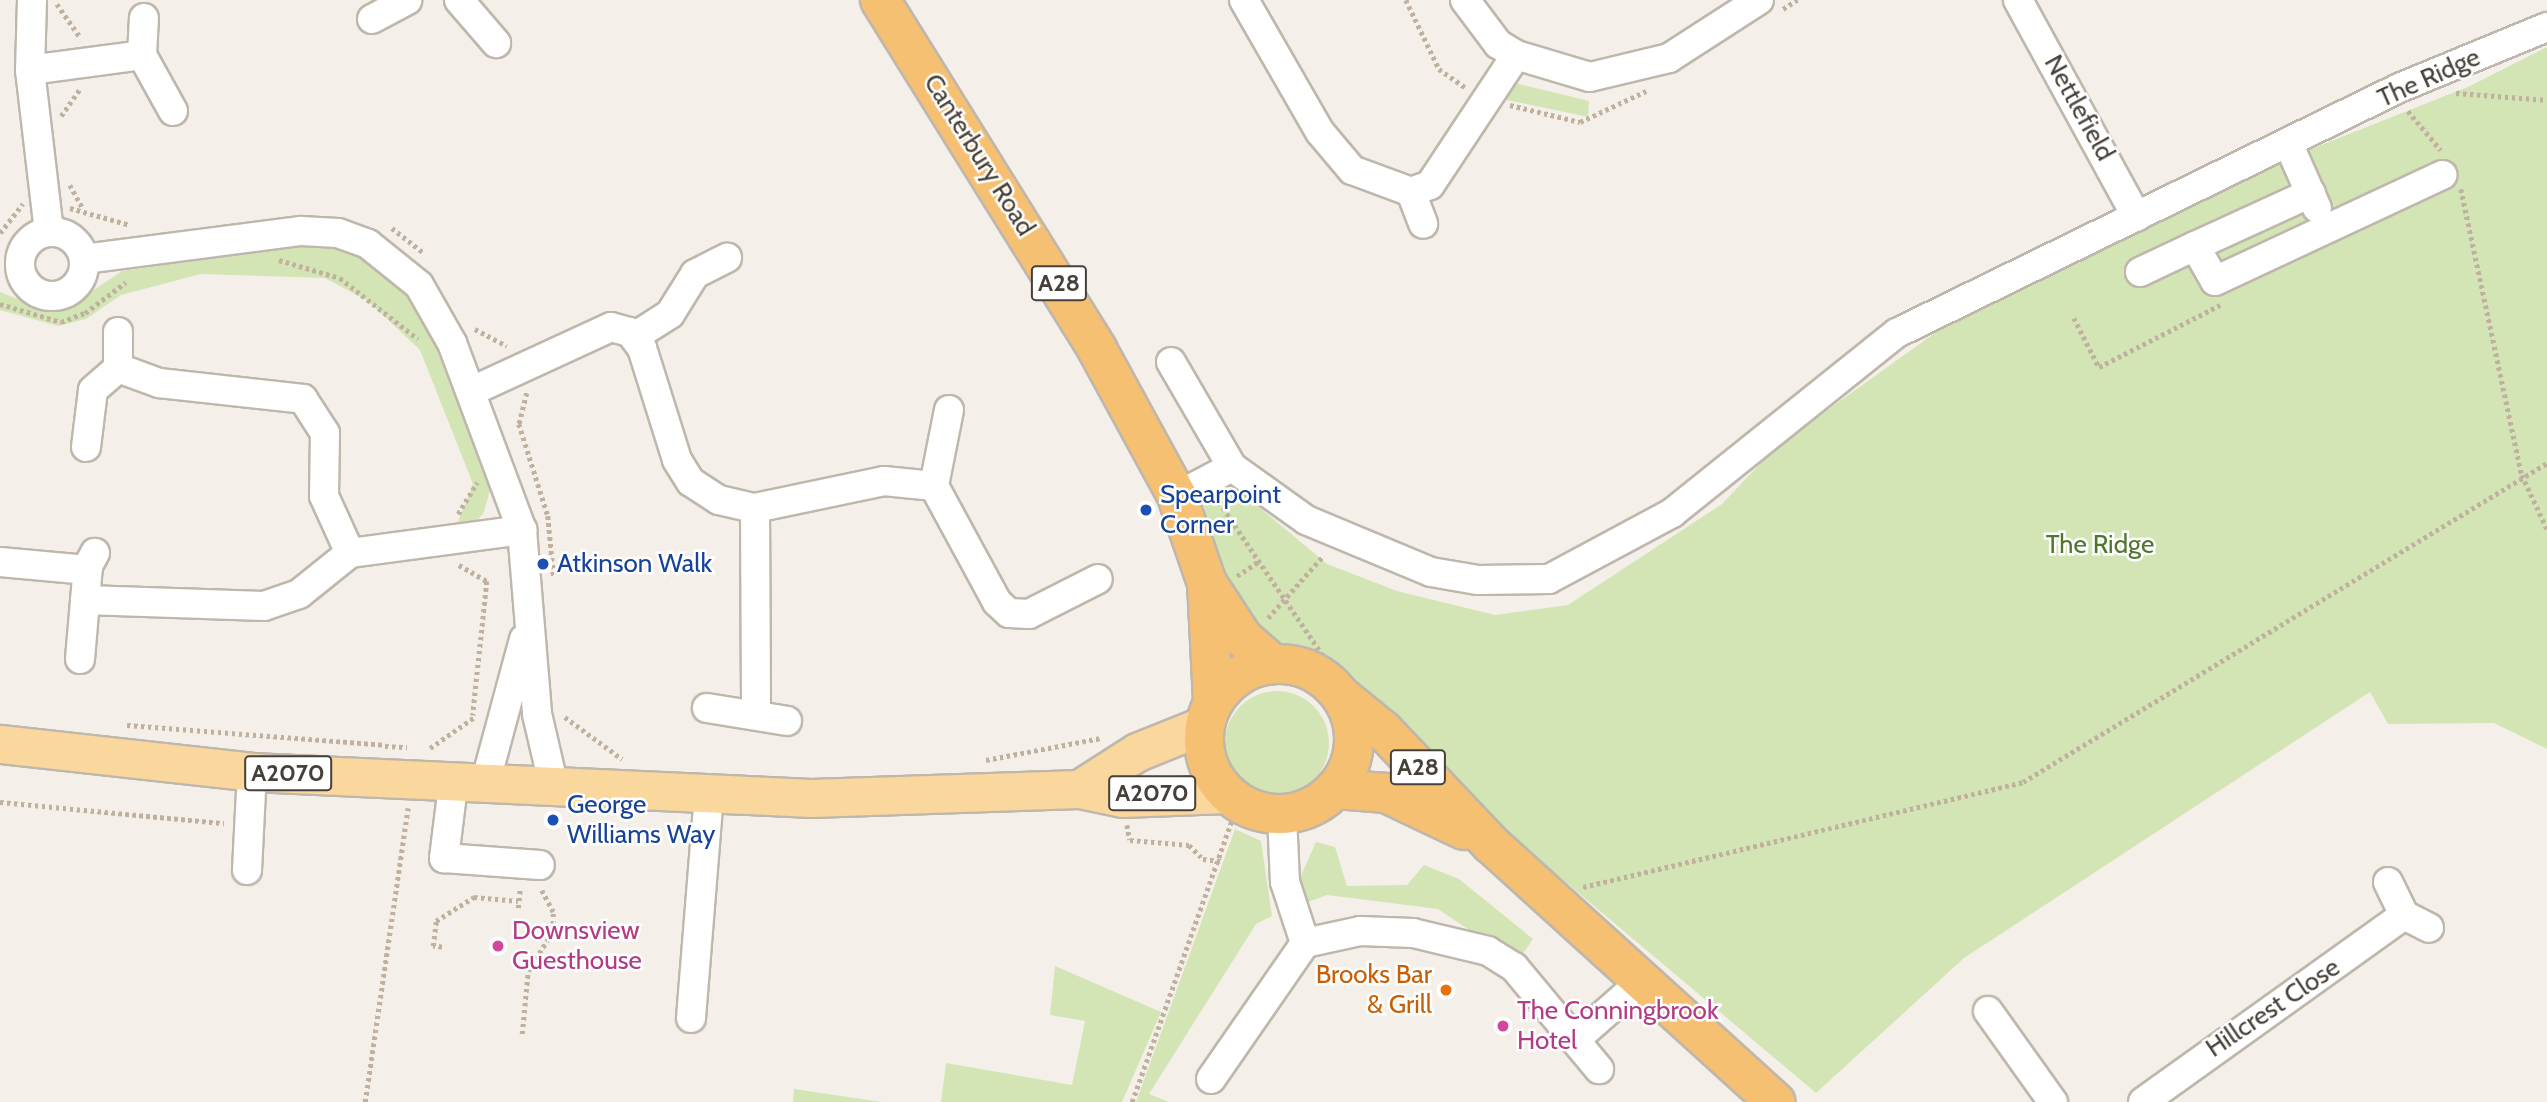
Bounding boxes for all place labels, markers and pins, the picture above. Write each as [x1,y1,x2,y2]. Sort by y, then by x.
place label: Spearpoint Corner [1160,479,1281,540]
marker: Spearpoint Corner [1138,502,1154,518]
place label: Atkinson Walk [557,548,712,580]
marker: Atkinson Walk [535,556,551,572]
place label: George Williams Way [567,789,715,850]
marker: George Williams Way [545,812,561,828]
place label: Downsview Guesthouse [512,915,642,976]
marker: Downsview Guesthouse [490,938,506,954]
place label: Brooks Bar & Grill [1316,959,1432,1020]
marker: Brooks Bar & Grill [1438,982,1454,998]
place label: The Conningbrook Hotel [1517,995,1719,1056]
marker: The Conningbrook Hotel [1495,1018,1511,1034]

